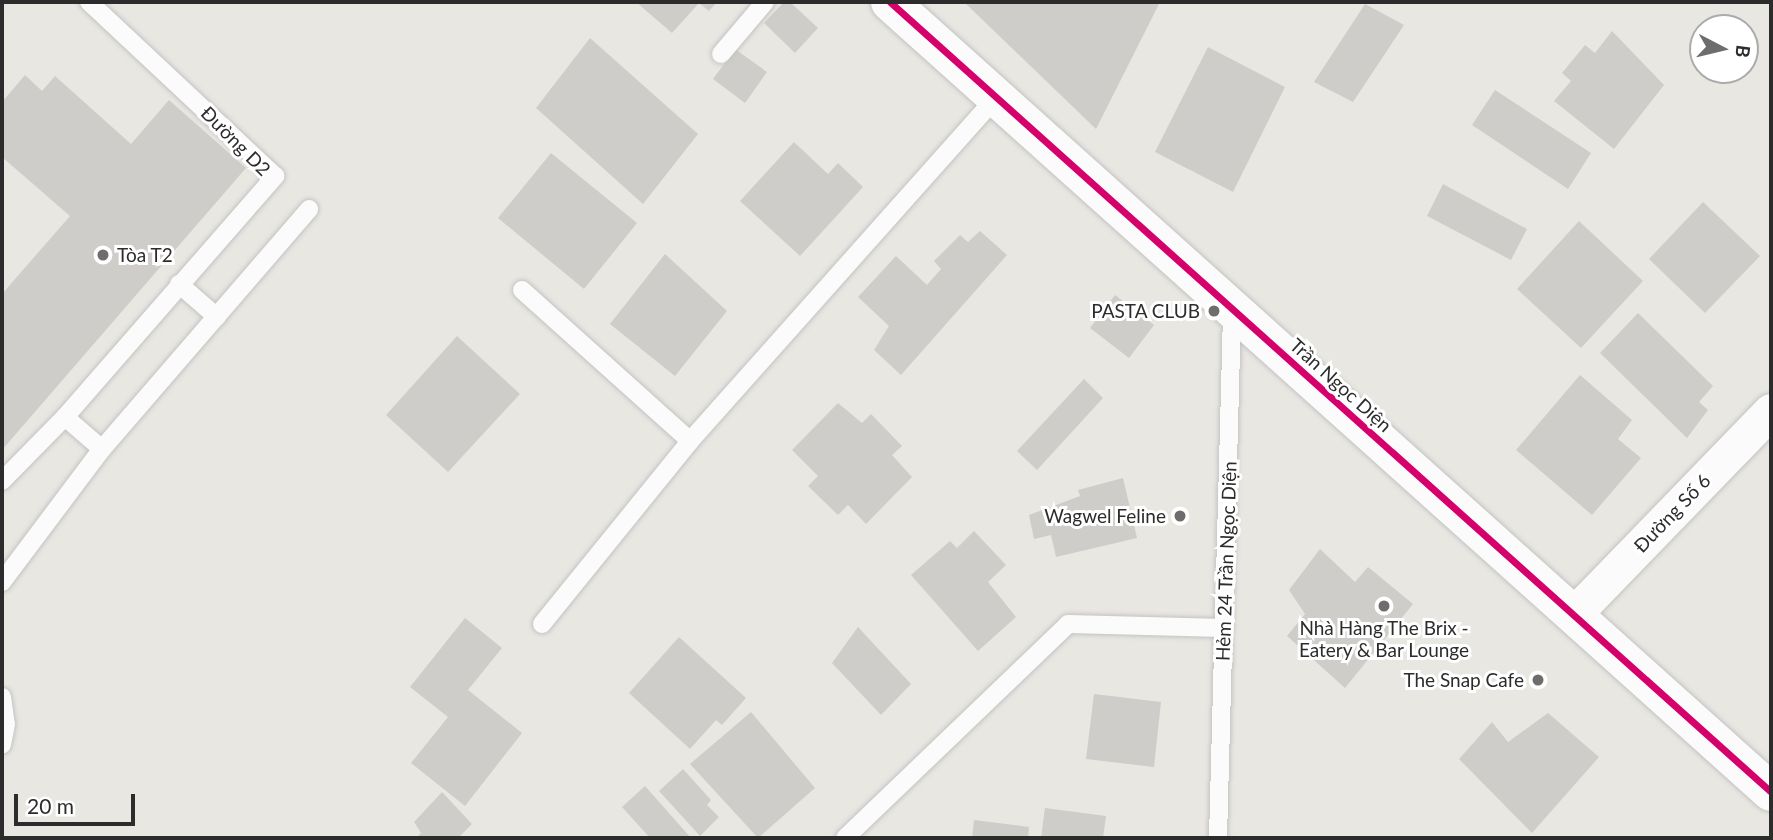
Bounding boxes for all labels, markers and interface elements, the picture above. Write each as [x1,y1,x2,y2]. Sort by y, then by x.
north arrow [1689,14,1759,84]
text: B [1731,44,1756,59]
street label: Đường D2 [197,102,275,180]
place label: Tòa T2 [117,244,173,266]
marker: Tòa T2 [95,247,111,263]
place label: PASTA CLUB [1091,300,1200,322]
marker: PASTA CLUB [1206,303,1222,319]
street label: Trần Ngọc Diện [1285,333,1397,437]
street label: Hẻm 24 Trần Ngọc Diện [1211,460,1241,662]
street label: Đường Số 6 [1629,469,1715,557]
place label: Wagwel Feline [1044,505,1166,527]
marker: Wagwel Feline [1172,508,1188,524]
marker: Nhà Hàng The Brix - Eatery & Bar Lounge [1376,598,1392,614]
place label: Nhà Hàng The Brix - Eatery & Bar Lounge [1298,617,1470,661]
place label: The Snap Cafe [1403,669,1524,691]
marker: The Snap Cafe [1530,672,1546,688]
scale bar [18,780,138,824]
text: 20 m [27,793,74,818]

